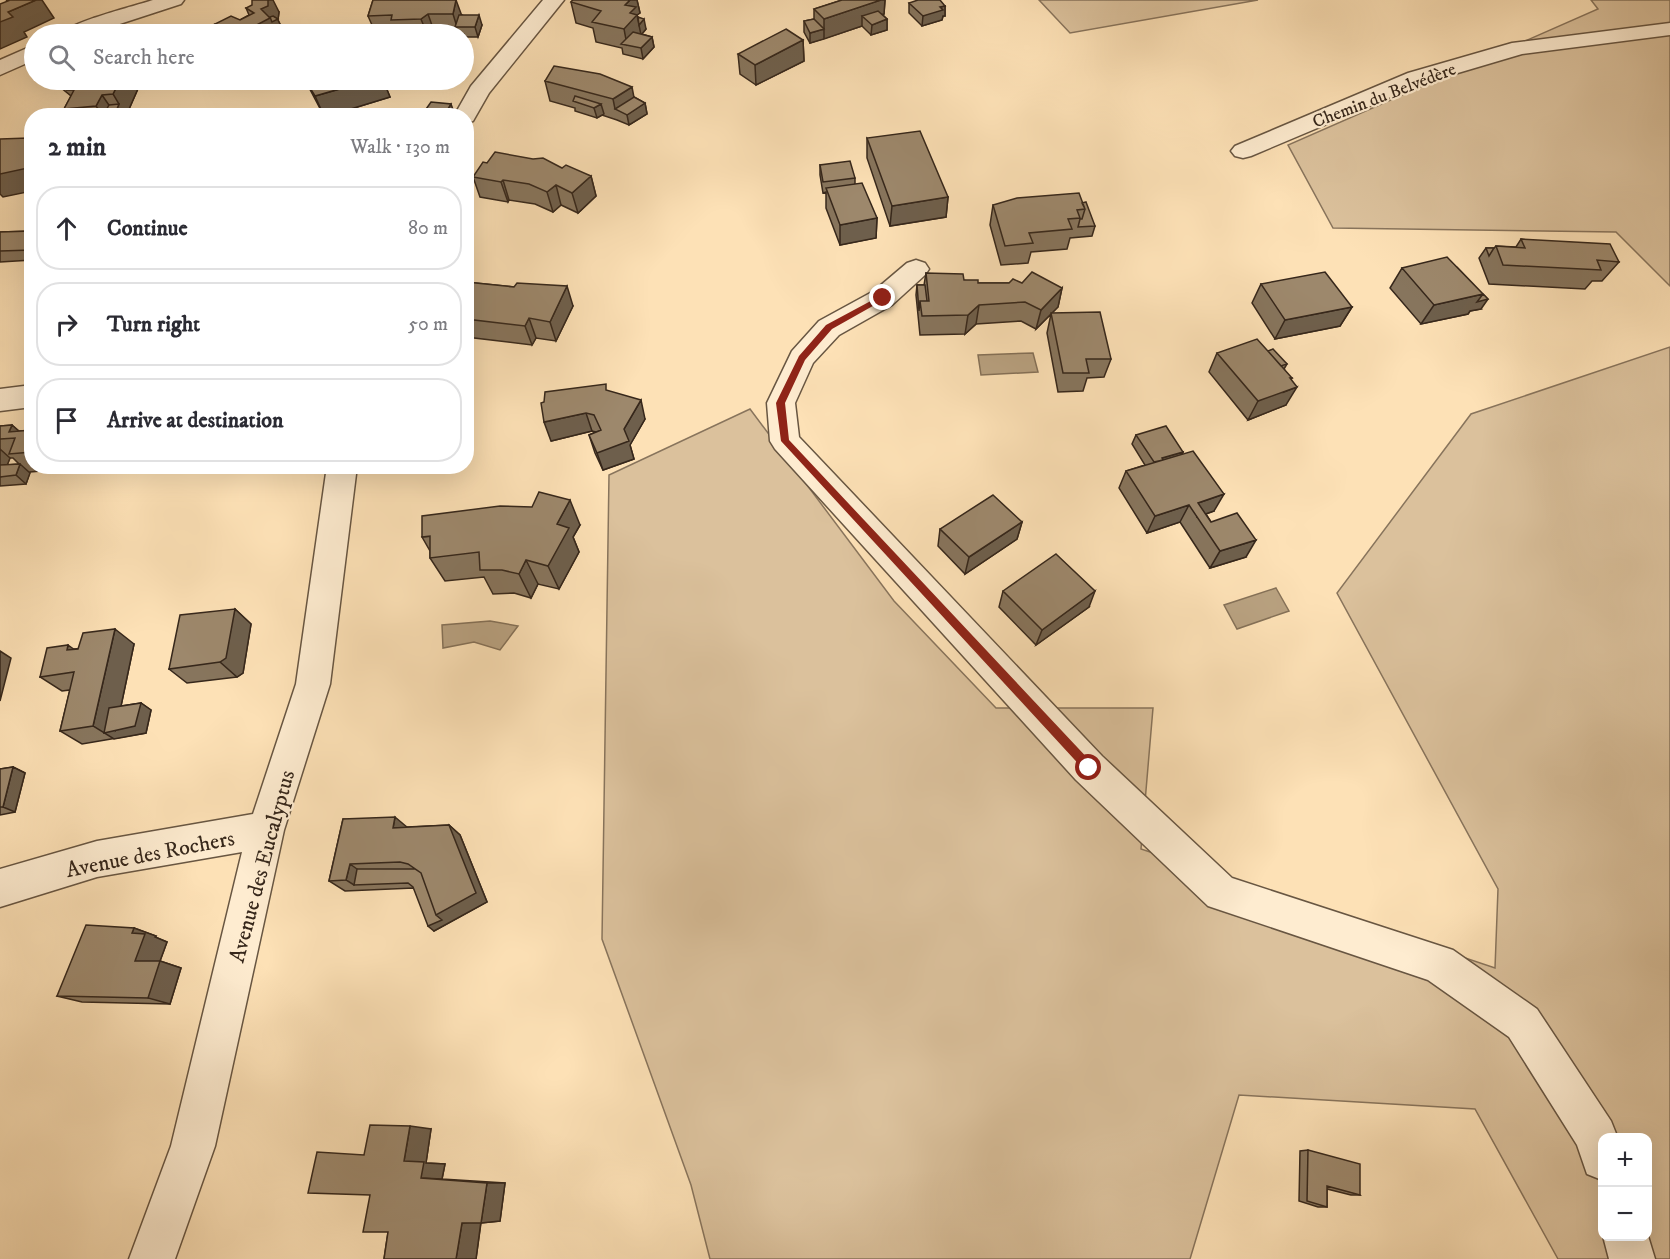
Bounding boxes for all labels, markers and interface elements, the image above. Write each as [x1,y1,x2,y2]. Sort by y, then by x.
search box [24,24,474,90]
icon: search [45,41,78,74]
text: Search here [93,44,195,71]
street label: Chemin du Belvédère [1310,58,1459,133]
text: 2 min [48,131,106,164]
text: Walk · 130 m [350,135,450,160]
icon: ahead [50,212,83,245]
text: Continue [107,215,188,242]
text: 80 m [408,216,448,241]
route end [869,284,895,310]
icon: right [50,308,83,341]
text: Turn right [107,311,200,338]
text: 50 m [408,312,448,337]
icon: arrive [50,404,83,437]
text: Arrive at destination [107,407,284,434]
route start [1075,754,1101,780]
street label: Avenue des Eucalyptus [224,767,301,966]
street label: Avenue des Rochers [64,825,237,884]
map controls [1598,1133,1652,1241]
button: + [1598,1133,1652,1187]
button: − [1598,1187,1652,1241]

